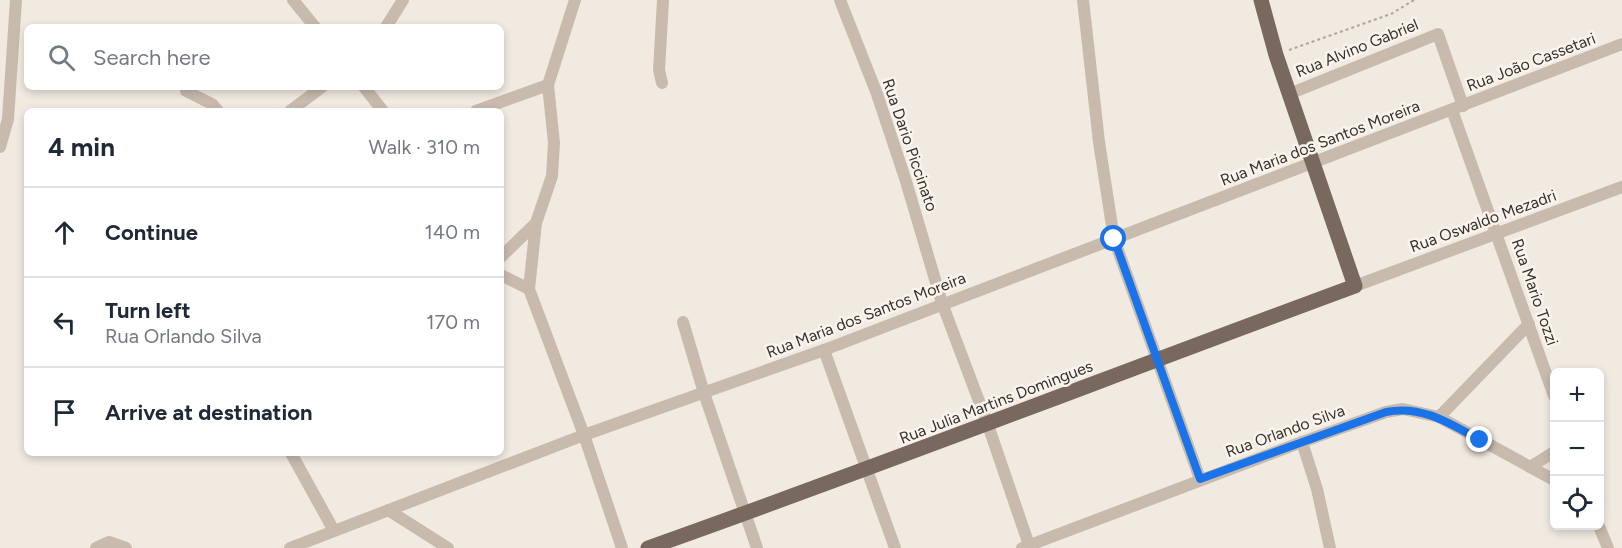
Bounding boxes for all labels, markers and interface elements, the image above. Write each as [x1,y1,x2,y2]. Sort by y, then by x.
street label: Rua Alvino Gabriel [1293,15,1421,81]
search box [24,24,504,90]
street label: Rua João Cassetari [1464,29,1598,95]
icon: search [45,41,78,74]
text: Search here [93,44,211,71]
street label: Rua Dario Piccinato [878,76,942,214]
street label: Rua Maria dos Santos Moreira [1218,96,1422,190]
text: 4 min [48,131,115,163]
text: Walk · 310 m [368,135,480,159]
street label: Rua Oswaldo Mezadri [1407,186,1559,256]
icon: ahead [48,216,81,249]
text: Continue [105,219,198,246]
text: 140 m [425,220,480,244]
route start [1100,225,1126,251]
street label: Rua Mario Tozzi [1508,236,1562,348]
street label: Rua Maria dos Santos Moreira [764,268,968,362]
text: Turn left [105,297,191,324]
icon: left [48,306,81,339]
text: 170 m [426,310,480,334]
text: Rua Orlando Silva [105,324,262,348]
street label: Rua Julia Martins Domingues [897,356,1095,448]
map controls [1550,368,1604,530]
button: + [1550,368,1604,422]
icon: arrive [48,396,81,429]
text: Arrive at destination [105,399,313,426]
street label: Rua Orlando Silva [1223,401,1347,461]
button: − [1550,422,1604,476]
route end [1466,426,1492,452]
button: locate [1550,476,1604,530]

